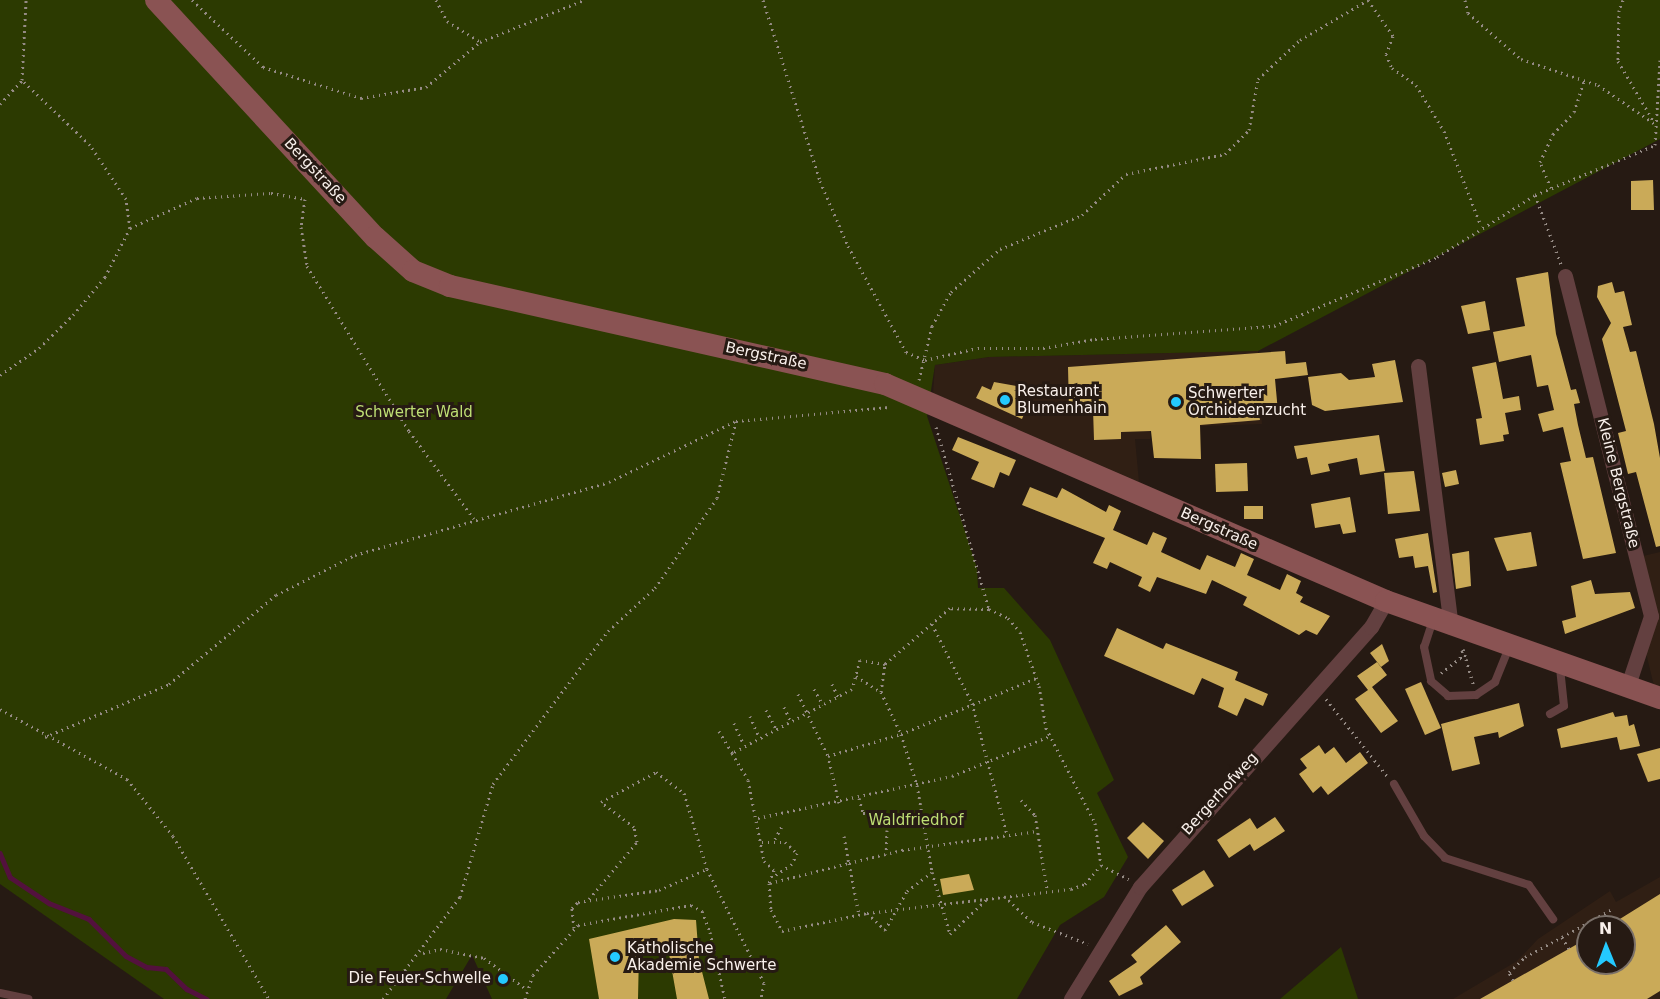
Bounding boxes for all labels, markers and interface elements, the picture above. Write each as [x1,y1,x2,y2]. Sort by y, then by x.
street label: Bergstraße [280,135,350,207]
street label: Bergstraße [724,339,808,373]
place label: Restaurant Blumenhain [1017,382,1107,417]
place label: Schwerter Orchideenzucht [1188,384,1306,419]
marker: Restaurant Blumenhain [998,393,1012,407]
marker: Schwerter Orchideenzucht [1169,395,1183,409]
park label: Schwerter Wald [355,404,473,422]
street label: Kleine Bergstraße [1593,416,1643,550]
street label: Bergstraße [1178,504,1260,554]
street label: Bergerhofweg [1178,749,1262,839]
park label: Waldfriedhof [868,812,964,830]
north arrow [1576,915,1636,975]
text: N [1599,919,1613,938]
place label: Katholische Akademie Schwerte [627,939,776,974]
marker: Katholische Akademie Schwerte [608,950,622,964]
place label: Die Feuer-Schwelle [349,970,491,988]
marker: Die Feuer-Schwelle [496,972,510,986]

